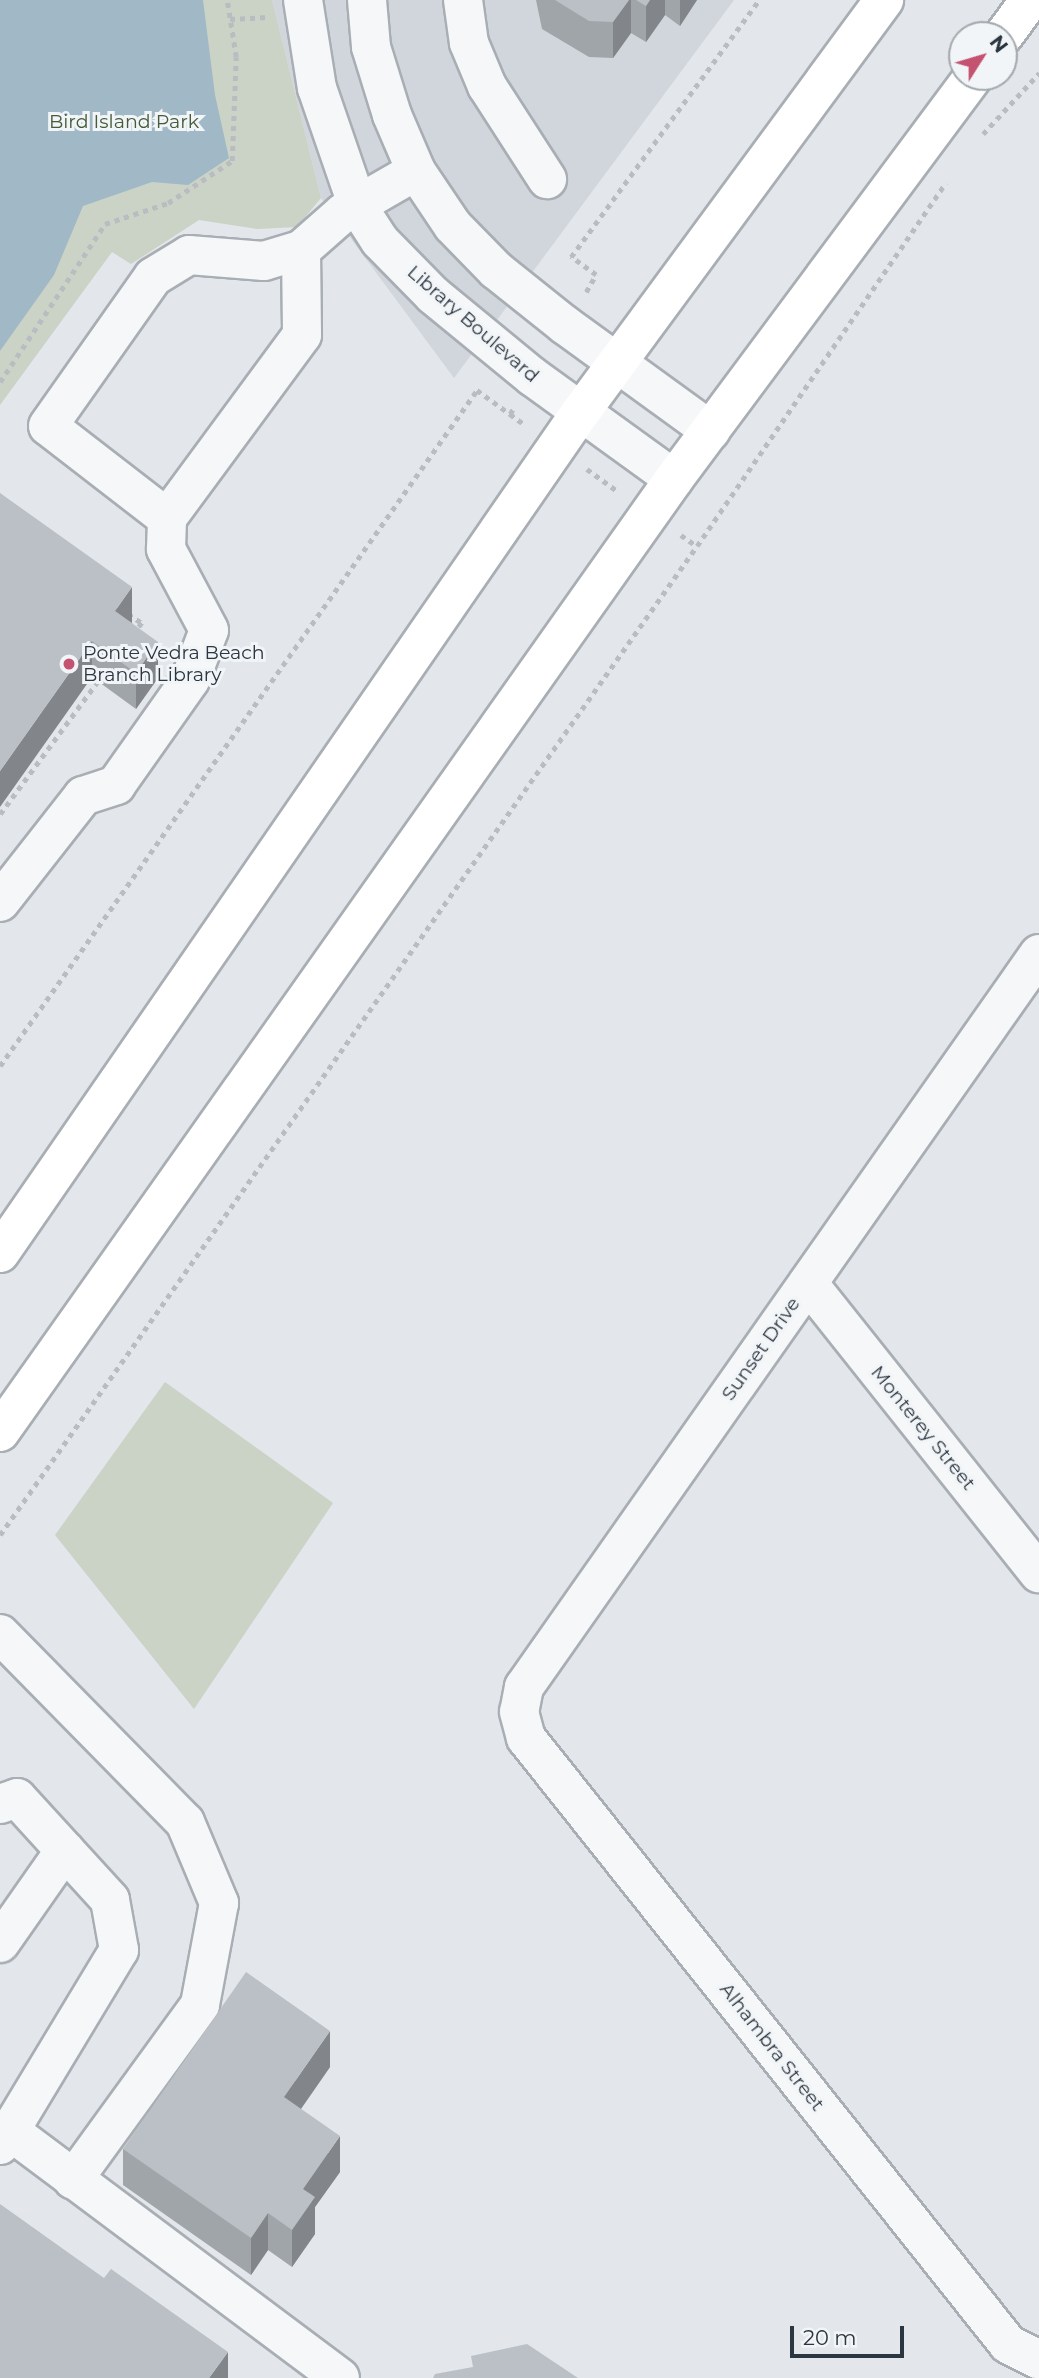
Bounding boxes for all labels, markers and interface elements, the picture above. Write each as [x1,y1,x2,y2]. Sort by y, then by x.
north arrow [948,21,1018,91]
text: N [985,31,1012,57]
park label: Bird Island Park [49,111,199,133]
street label: Library Boulevard [403,261,543,387]
place label: Ponte Vedra Beach Branch Library [83,642,265,686]
marker: Ponte Vedra Beach Branch Library [61,656,77,672]
street label: Sunset Drive [717,1293,805,1405]
street label: Monterey Street [866,1361,980,1495]
street label: Alhambra Street [715,1978,829,2116]
scale bar [794,2312,908,2356]
text: 20 m [803,2325,857,2350]

